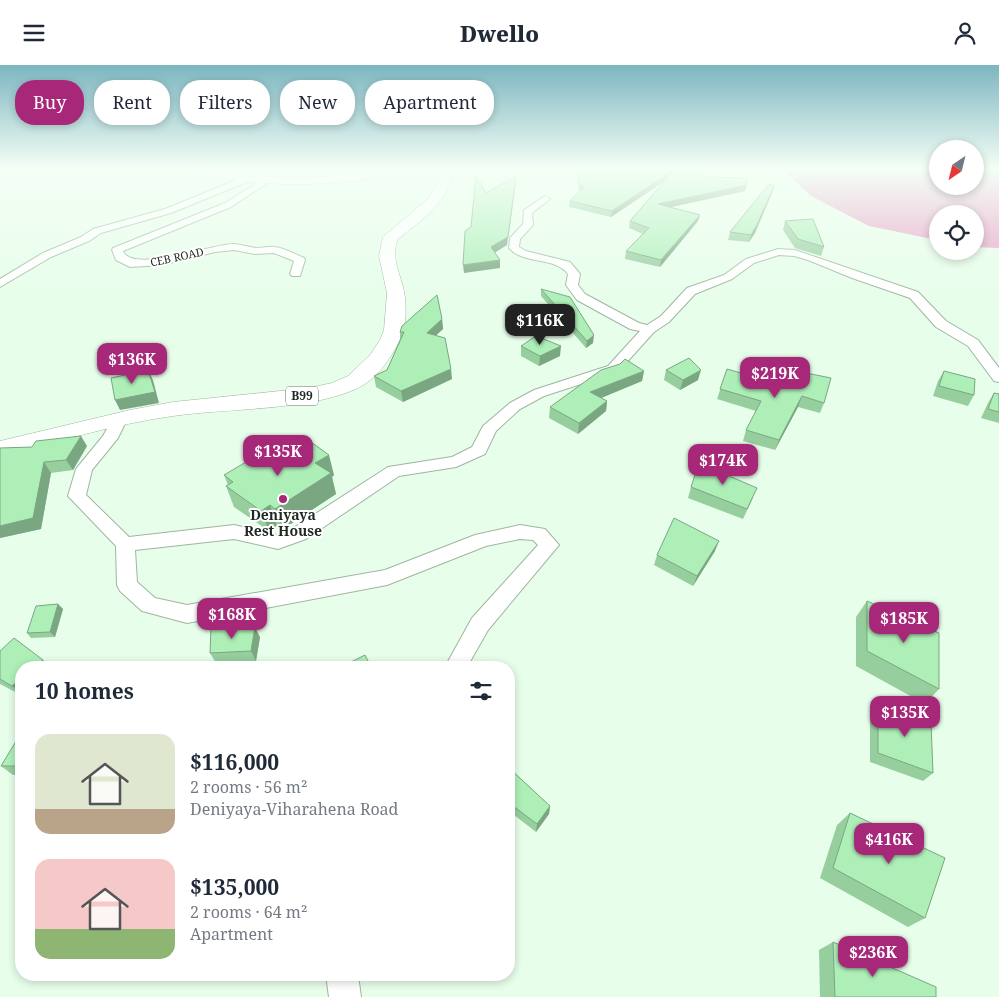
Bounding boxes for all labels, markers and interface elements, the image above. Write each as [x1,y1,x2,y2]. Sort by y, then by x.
text: Dwello [460,18,539,48]
icon: menu [20,19,48,47]
icon: person [951,19,979,47]
chip: Buy [15,80,84,125]
chip: Rent [94,80,170,125]
chip: Filters [180,80,270,125]
chip: New [280,80,355,125]
chip: Apartment [365,80,494,125]
north arrow [929,140,984,195]
map controls [929,140,984,260]
button: locate [929,205,984,260]
street label: CEB ROAD [149,244,205,269]
pin: $116K [505,303,575,346]
text: $116K [516,309,564,331]
pin: $136K [97,343,167,385]
text: $136K [108,348,156,370]
pin: $219K [740,357,810,399]
text: $219K [751,362,799,384]
road number: B99 [286,387,318,406]
pin: $135K [243,435,313,477]
text: $135K [254,440,302,462]
pin: $174K [688,443,758,486]
text: $174K [699,449,747,471]
marker: Deniyaya Rest House [277,493,289,505]
place label: Deniyaya Rest House [244,505,322,540]
pin: $168K [197,597,267,640]
pin: $185K [869,601,939,644]
text: $168K [208,603,256,625]
text: $185K [880,607,928,629]
text: 10 homes [35,677,134,705]
icon: filters [467,677,495,705]
pin: $135K [870,695,940,738]
text: $135K [881,701,929,723]
text: $116,000 [190,748,279,776]
icon: home [75,754,135,814]
text: 2 rooms · 56 m² [190,776,307,798]
text: Deniyaya-Viharahena Road [190,798,398,820]
pin: $416K [854,823,924,865]
text: $416K [865,828,913,850]
text: $135,000 [190,873,279,901]
icon: home [75,879,135,939]
text: 2 rooms · 64 m² [190,901,307,923]
text: Apartment [190,923,273,945]
pin: $236K [838,935,908,978]
text: $236K [849,941,897,963]

